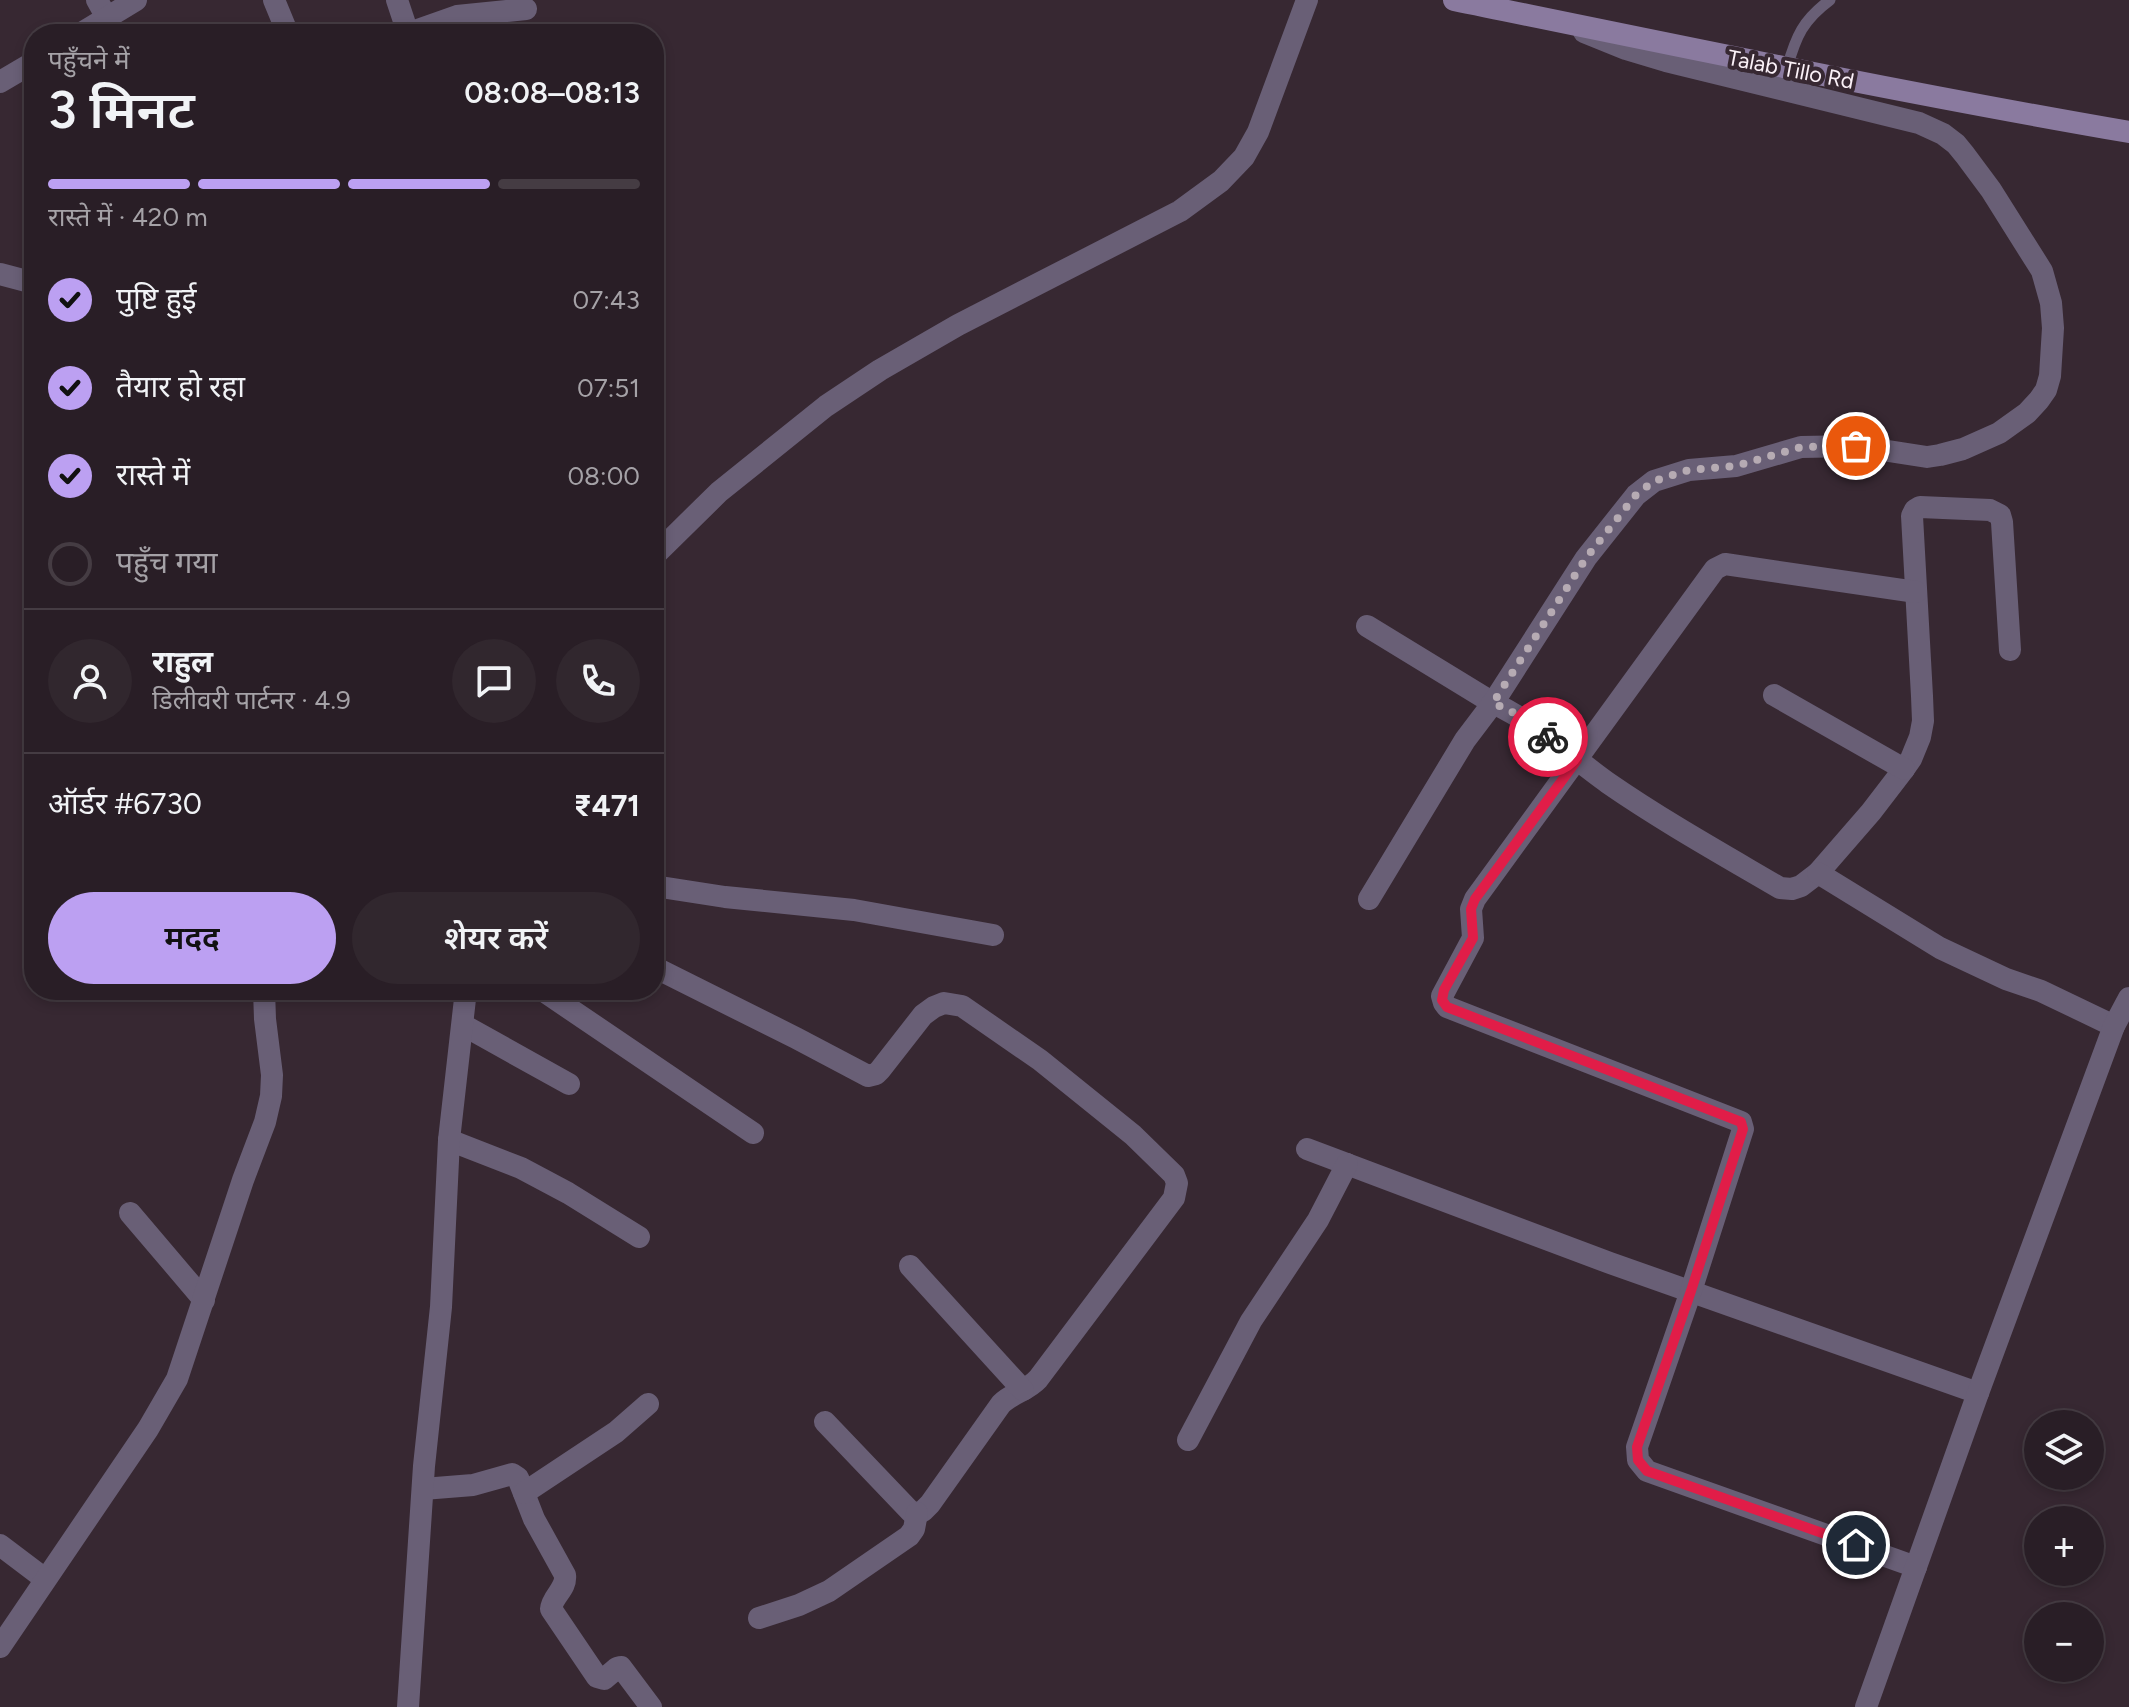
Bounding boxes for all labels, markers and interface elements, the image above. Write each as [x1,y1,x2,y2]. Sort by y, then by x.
text: पहुँचने में [48,44,129,76]
street label: Talab Tillo Rd [1725,44,1856,95]
text: 08:08–08:13 [464,74,640,111]
text: 3 मिनट [48,79,195,141]
text: रास्ते में · 420 m [48,201,208,233]
icon: check [48,278,92,322]
text: पुष्टि हुई [116,280,196,317]
text: 07:43 [573,284,640,316]
icon: check [48,366,92,410]
text: तैयार हो रहा [116,368,245,405]
text: 07:51 [577,372,640,404]
pin [1822,412,1890,480]
icon: bag [1834,424,1878,468]
icon: check [48,454,92,498]
text: रास्ते में [116,456,190,493]
text: 08:00 [567,460,640,492]
text: पहुँच गया [116,544,218,581]
button: person [48,639,132,723]
button: chat [452,639,536,723]
button: phone [556,639,640,723]
text: राहुल [152,643,213,680]
text: डिलीवरी पार्टनर · 4.9 [152,684,351,716]
courier [1508,697,1588,777]
icon: bike [1526,715,1570,759]
text: ऑर्डर #6730 [48,785,202,822]
text: ₹471 [574,787,640,824]
button: मदद [48,892,336,984]
button: शेयर करें [352,892,640,984]
map controls [2024,1410,2104,1682]
button: layers [2024,1410,2104,1490]
button: + [2024,1506,2104,1586]
pin [1822,1511,1890,1579]
icon: home [1834,1523,1878,1567]
button: − [2024,1602,2104,1682]

